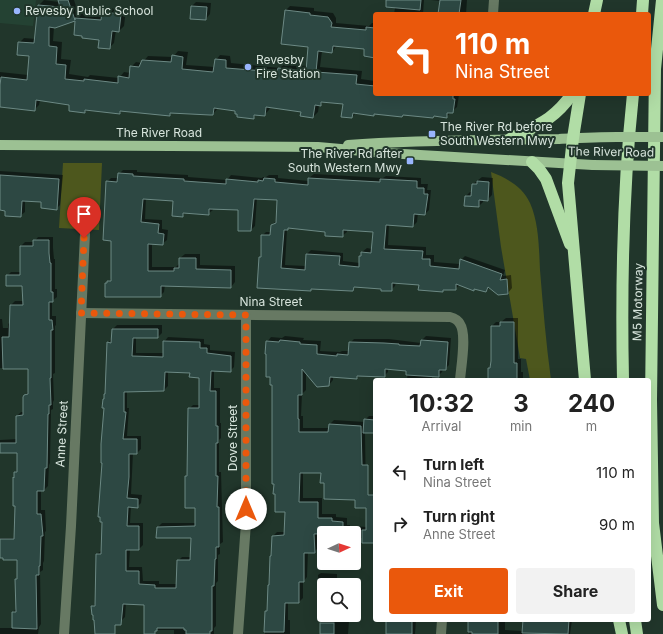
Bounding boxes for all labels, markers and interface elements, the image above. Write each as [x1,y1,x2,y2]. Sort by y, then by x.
place label: Revesby Public School [25,3,153,18]
marker: Revesby Public School [12,6,22,16]
text: 110 m [455,27,530,61]
icon: left [389,28,441,80]
place label: Revesby Fire Station [256,52,320,81]
text: Nina Street [455,61,550,82]
marker: Revesby Fire Station [243,62,253,72]
place label: The River Rd before South Western Mwy [440,119,555,148]
street label: The River Road [116,125,202,140]
marker: The River Rd before South Western Mwy [427,129,437,139]
street label: The River Road [568,143,654,160]
place label: The River Rd after South Western Mwy [288,146,402,175]
marker: The River Rd after South Western Mwy [405,156,415,166]
pin [67,197,101,238]
icon: arrive [73,203,95,225]
street label: M5 Motorway [629,262,646,341]
street label: Nina Street [239,294,303,309]
text: 10:32 [409,389,474,418]
text: 3 [513,389,529,418]
text: 240 [568,389,615,418]
street label: Anne Street [52,400,71,468]
street label: Dove Street [225,405,240,471]
text: Arrival [421,418,461,434]
text: min [510,418,532,434]
text: m [586,418,597,434]
text: Turn left [423,455,484,474]
icon: left [389,461,411,483]
text: 110 m [596,463,635,482]
text: Nina Street [423,474,491,490]
position arrow [225,488,267,530]
text: Turn right [423,507,495,526]
icon: right [389,513,411,535]
text: 90 m [599,515,635,534]
north arrow [317,526,361,570]
map controls [317,526,361,622]
text: Anne Street [423,526,495,542]
button: Exit [389,568,508,614]
button: Share [516,568,635,614]
button: search [317,578,361,622]

